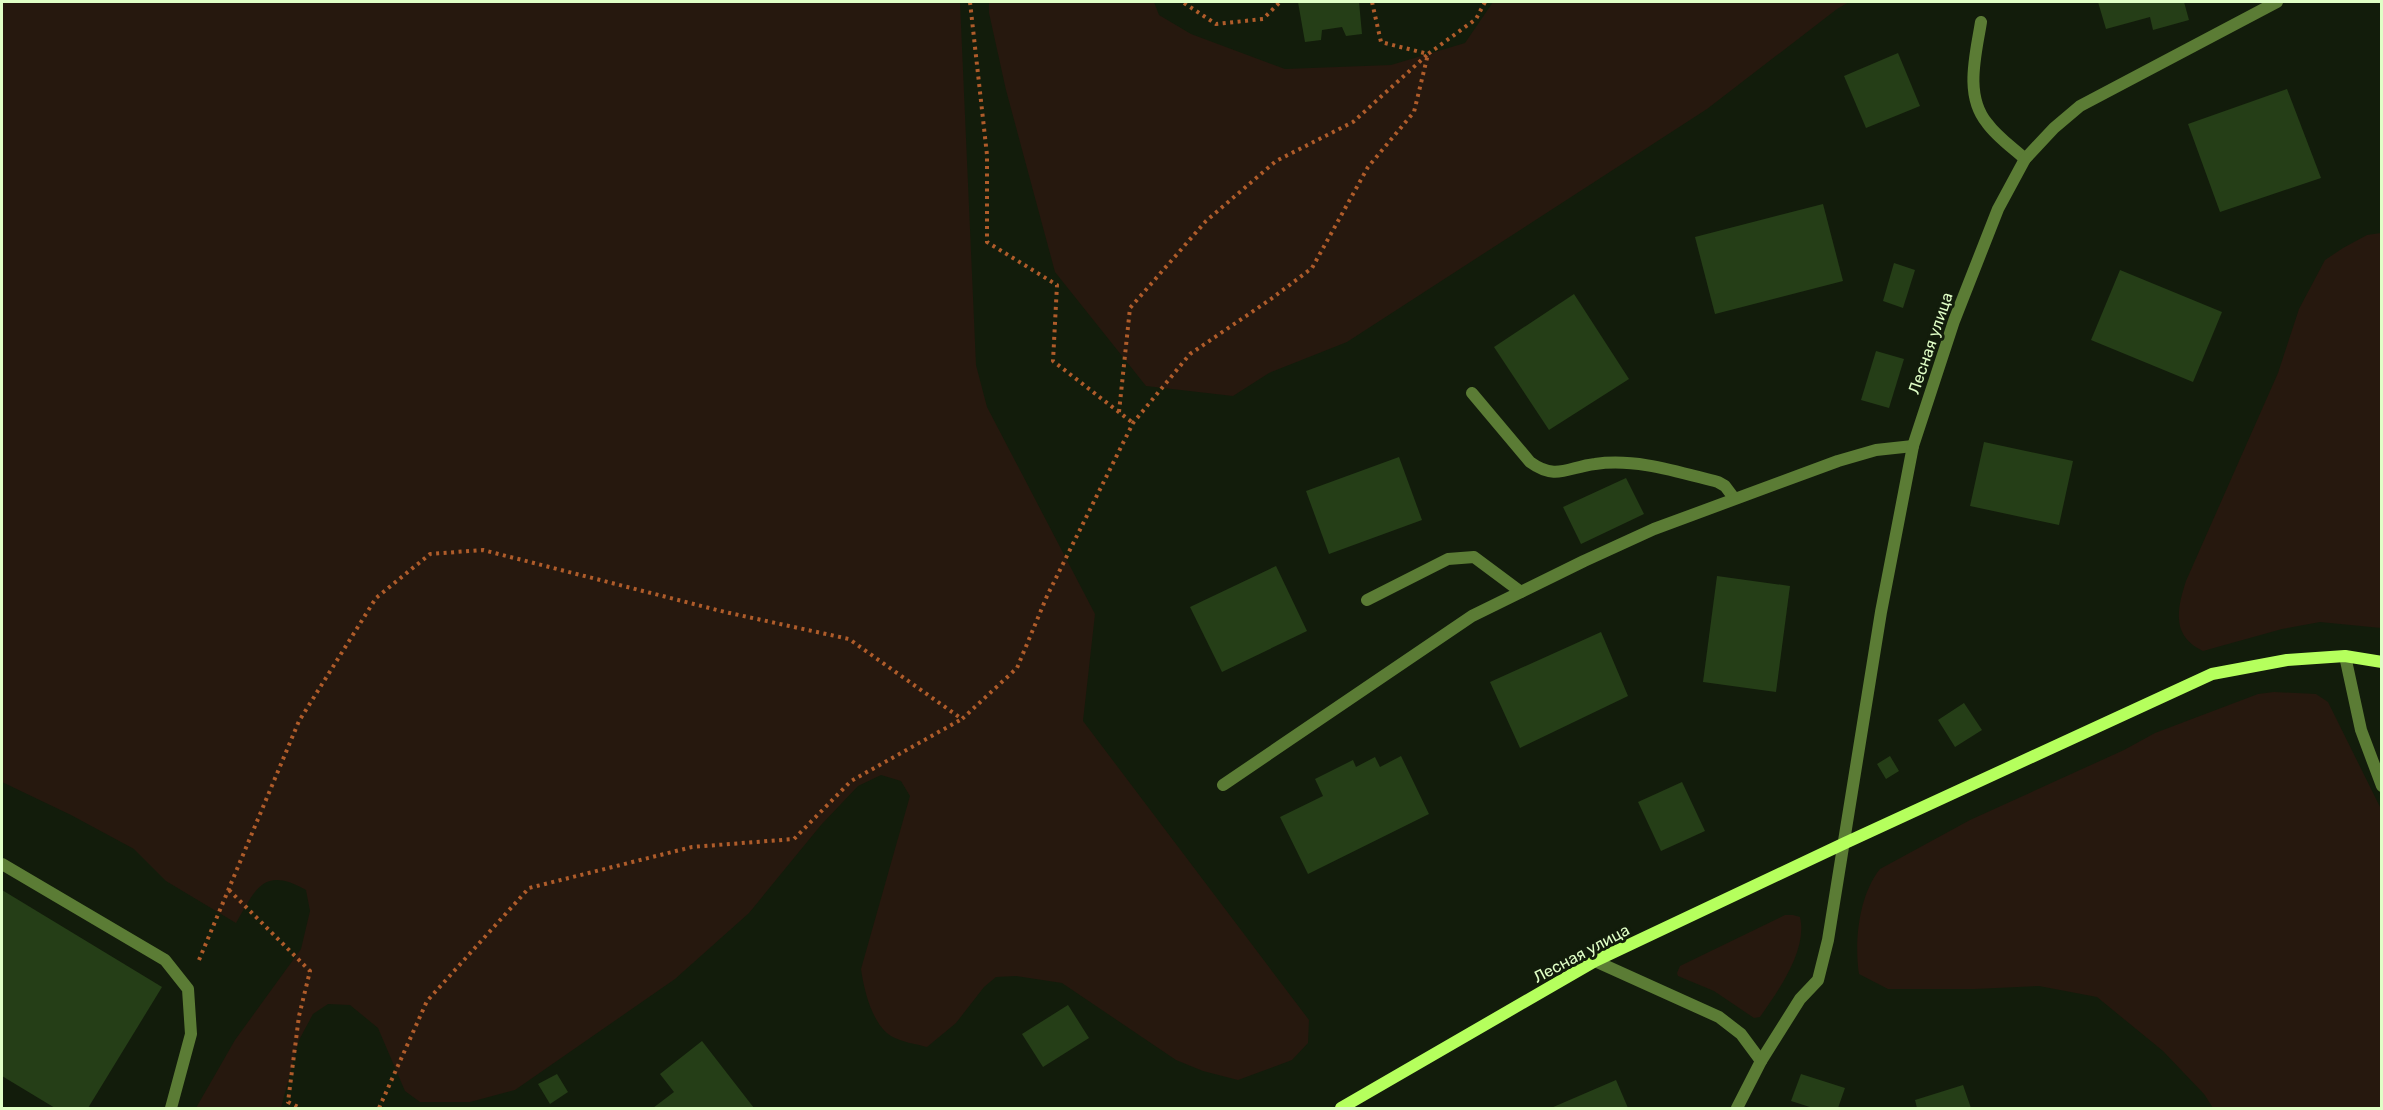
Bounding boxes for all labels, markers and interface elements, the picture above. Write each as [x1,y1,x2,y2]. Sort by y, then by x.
street label: Лесная улица [1904,290,1957,397]
street label: Лесная улица [1530,920,1633,987]

